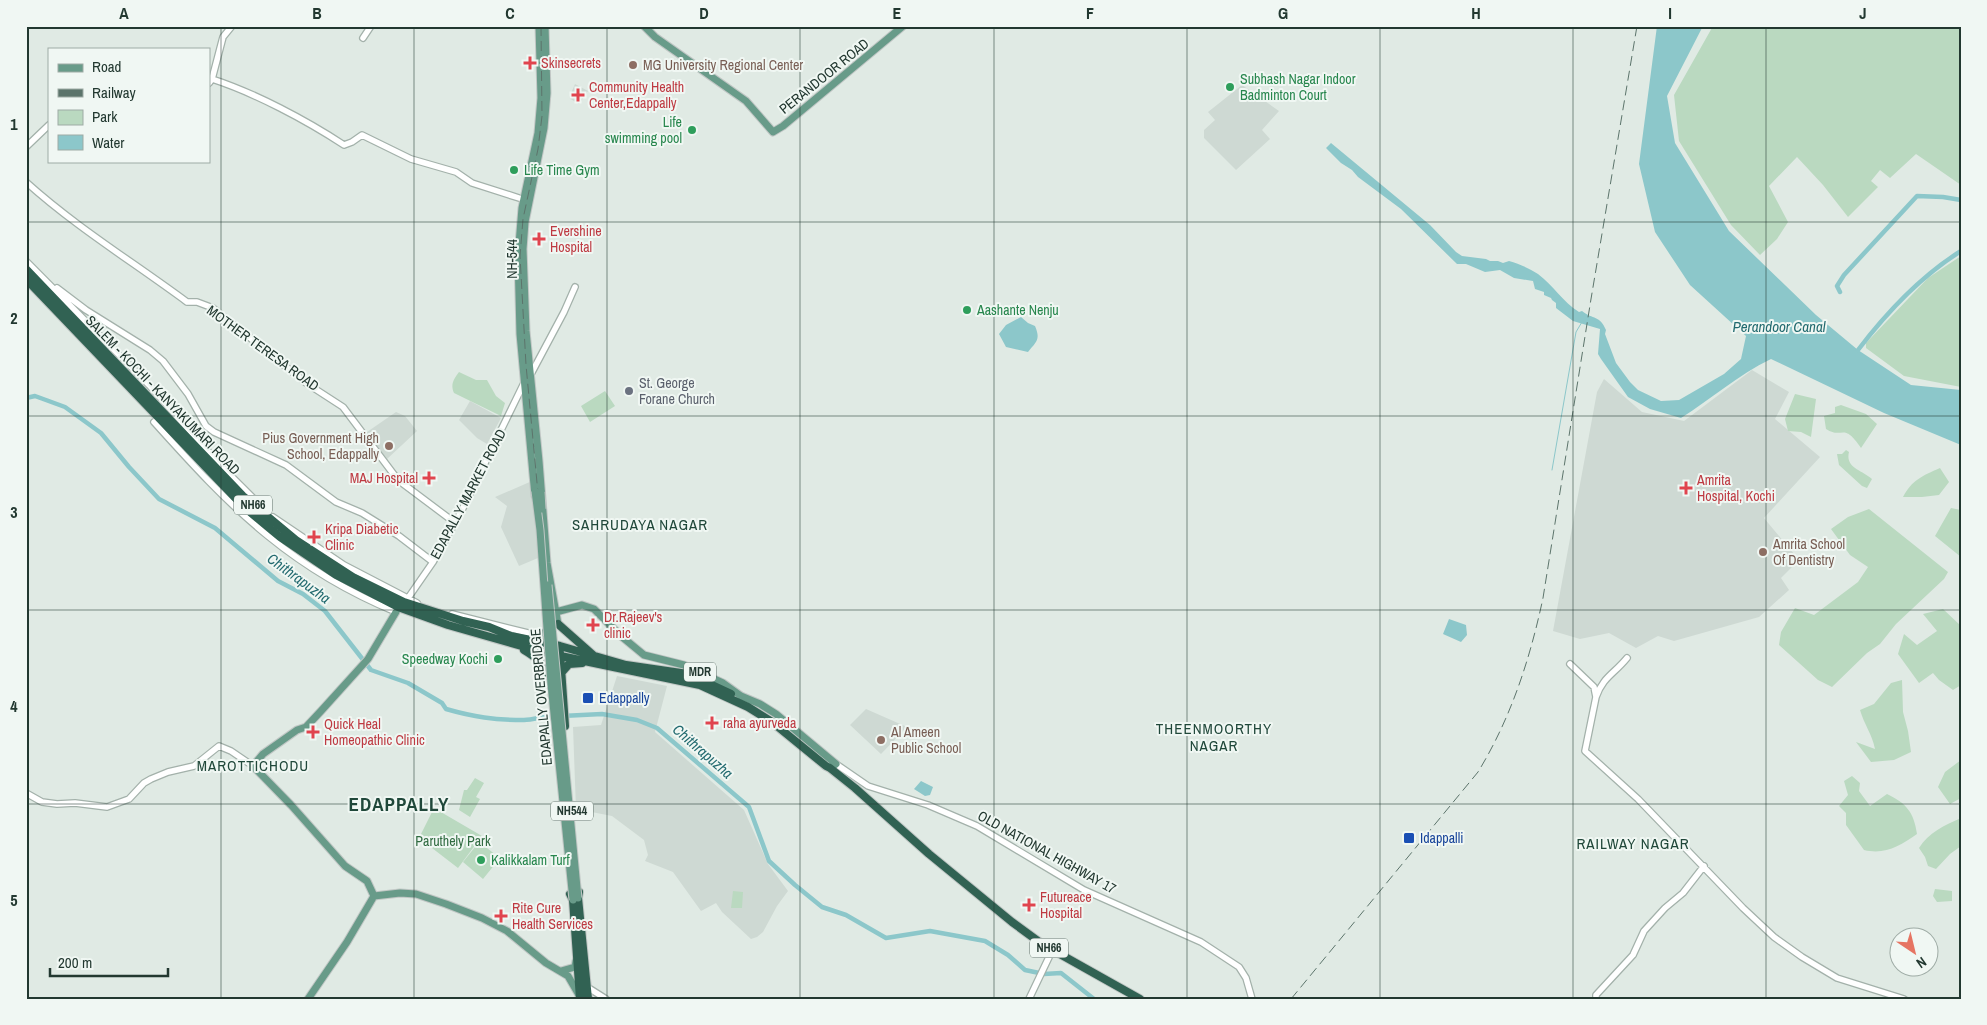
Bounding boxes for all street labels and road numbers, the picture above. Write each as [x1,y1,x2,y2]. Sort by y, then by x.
street label: PERANDOOR ROAD [775,34,873,118]
street label: NH-544 [503,239,521,279]
street label: MOTHER TERESA ROAD [203,301,323,395]
street label: SALEM - KOCHI - KANYAKUMARI ROAD [82,311,244,479]
street label: EDAPALLY MARKET ROAD [426,426,510,562]
road number: NH66 [234,496,272,514]
street label: EDAPALLY OVERBRIDGE [526,628,556,766]
road number: MDR [684,662,716,682]
road number: NH544 [551,801,593,820]
street label: OLD NATIONAL HIGHWAY 17 [975,806,1119,898]
road number: NH66 [1030,938,1068,958]

